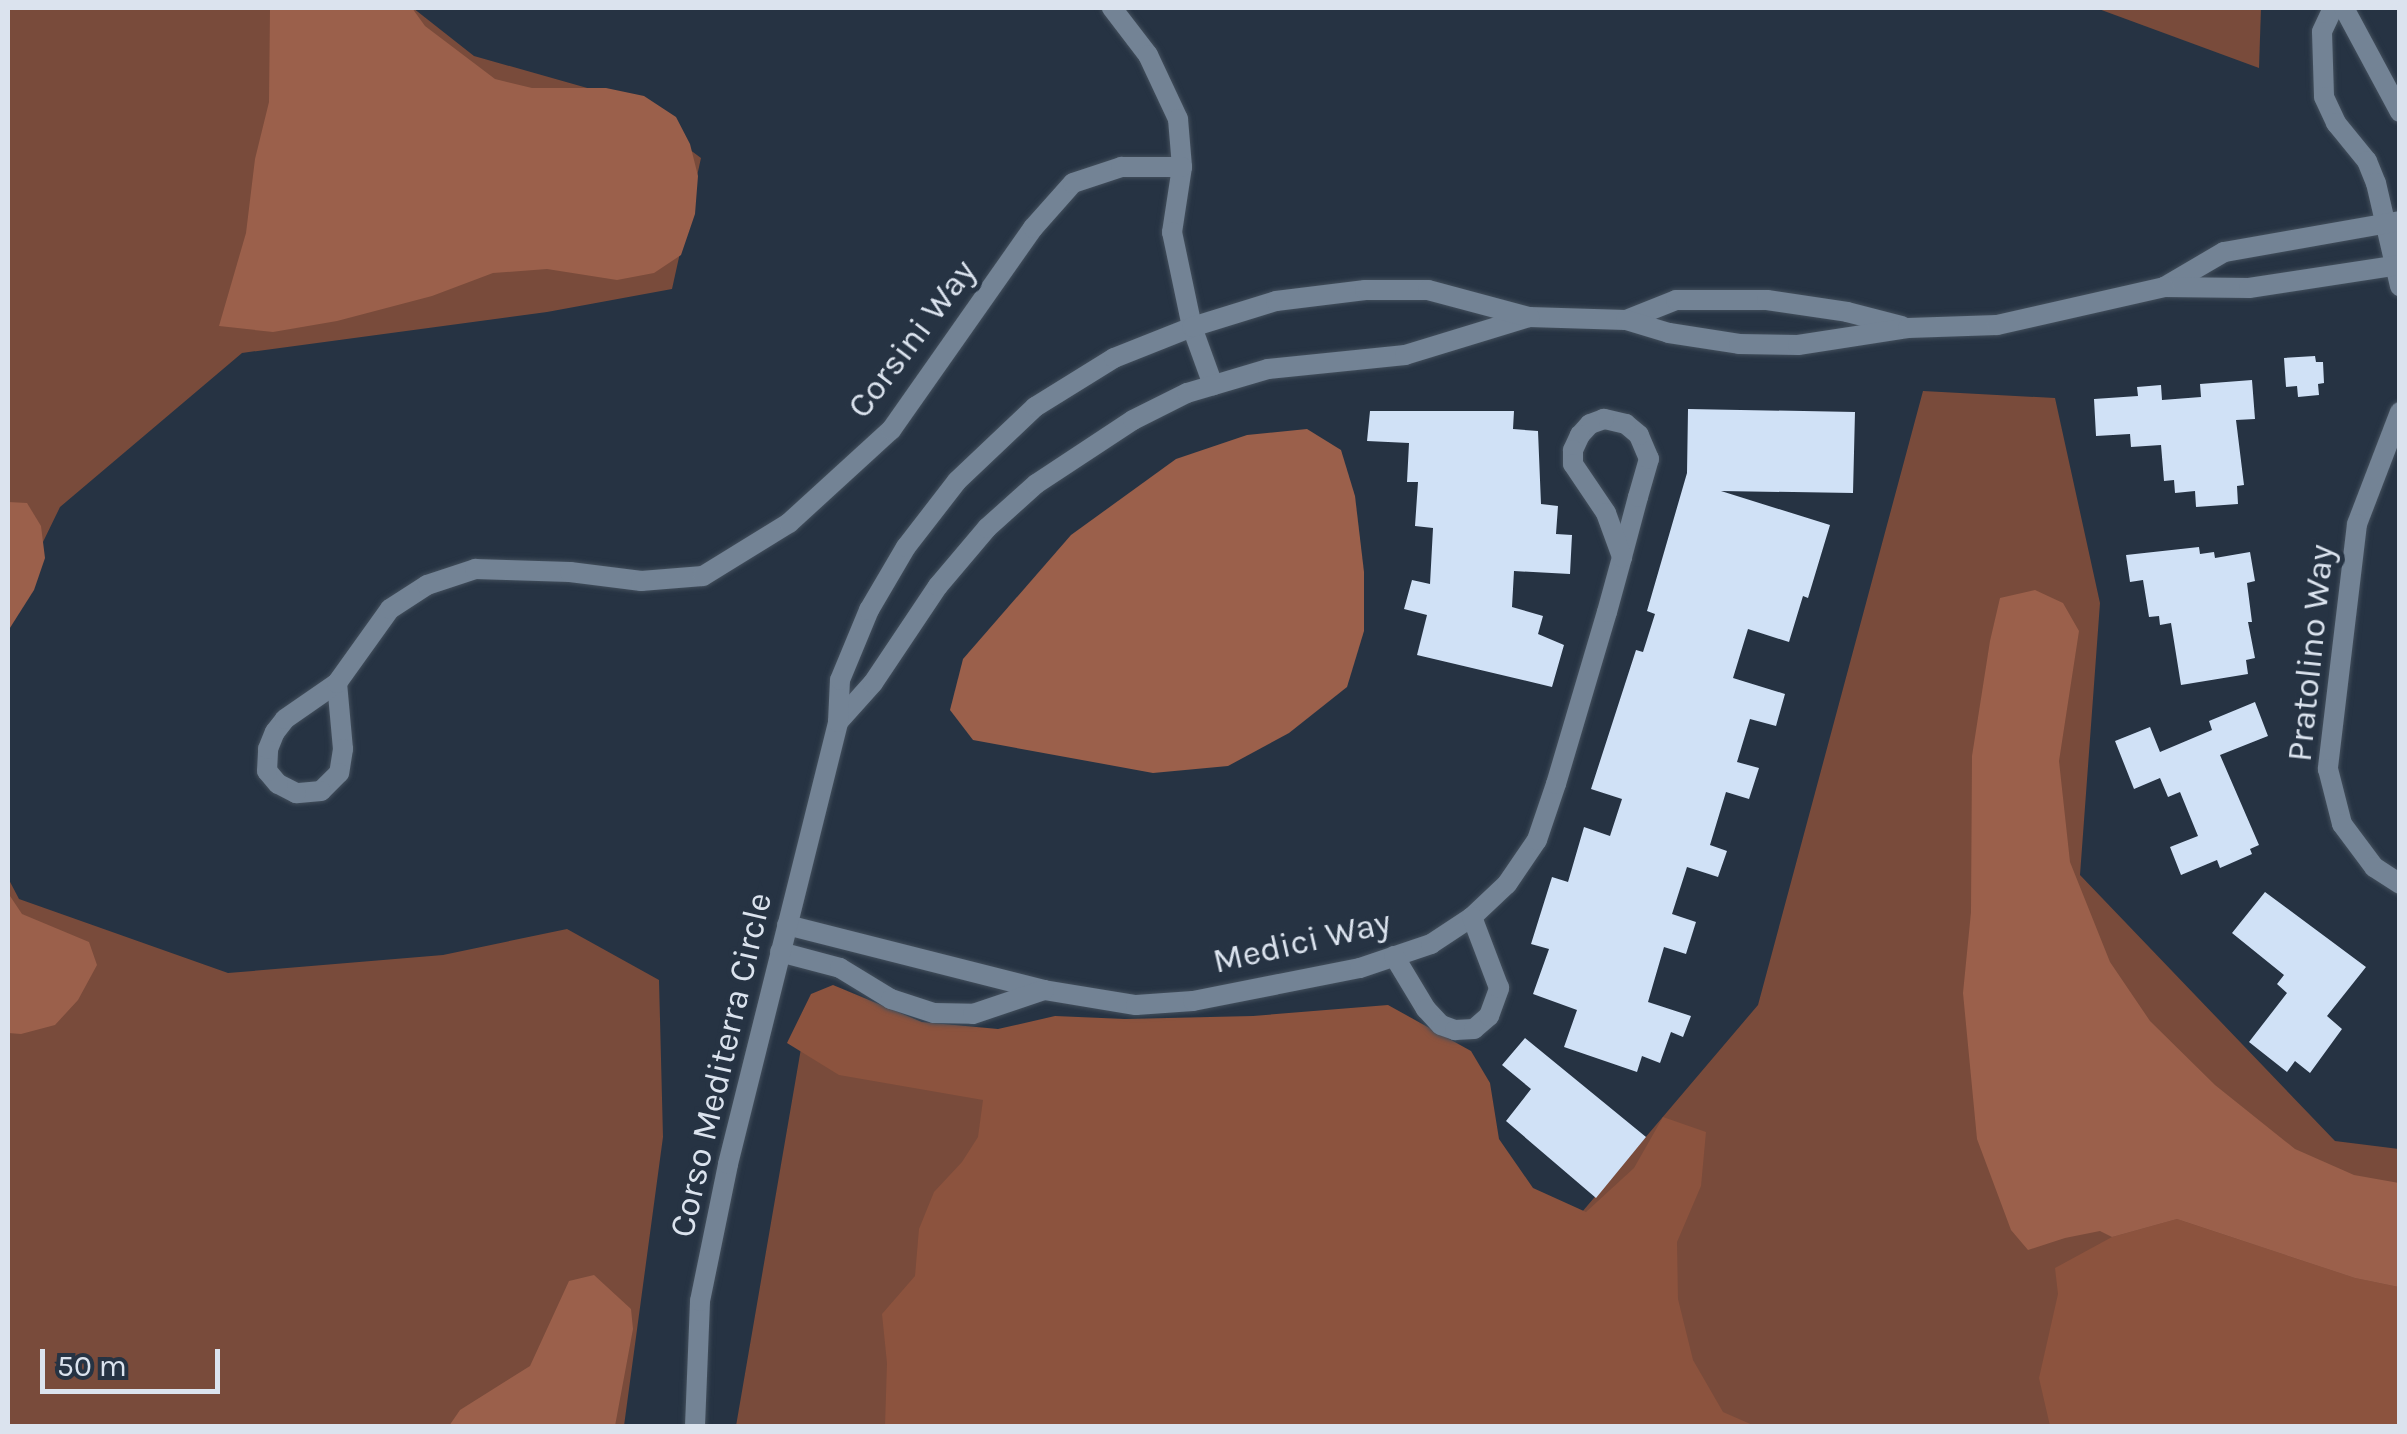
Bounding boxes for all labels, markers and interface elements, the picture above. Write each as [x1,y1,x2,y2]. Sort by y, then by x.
street label: Corsini Way [839,251,985,427]
street label: Pratolino Way [2279,542,2343,764]
street label: Corso Mediterra Circle [661,889,781,1241]
street label: Medici Way [1209,901,1395,983]
scale bar [45,1329,225,1391]
text: 50 m [57,1348,127,1384]

